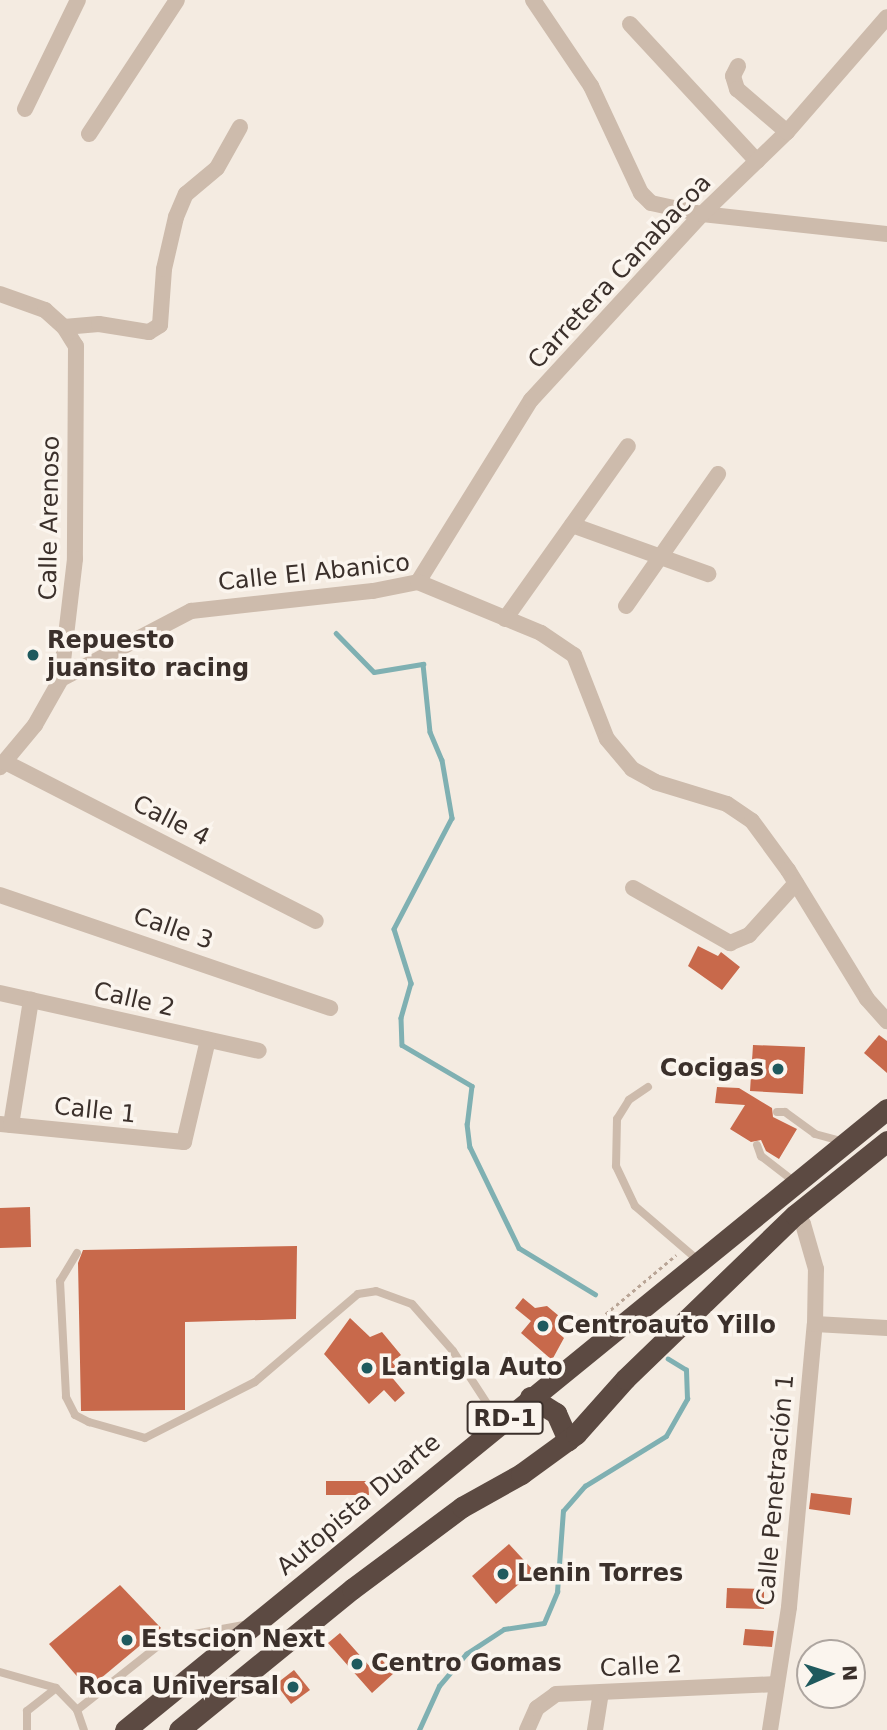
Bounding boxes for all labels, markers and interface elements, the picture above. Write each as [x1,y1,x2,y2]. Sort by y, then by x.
street label: Carretera Canabacoa [522,169,718,375]
street label: Calle Arenoso [34,435,66,601]
street label: Calle El Abanico [217,549,411,597]
place label: Repuesto juansito racing [47,627,249,683]
marker: Repuesto juansito racing [25,647,41,663]
street label: Calle 4 [128,789,214,853]
street label: Calle 3 [129,902,217,956]
street label: Calle 2 [91,977,177,1023]
place label: Cocigas [660,1055,764,1083]
marker: Cocigas [770,1061,786,1077]
street label: Calle 1 [52,1092,138,1130]
place label: Centroauto Yillo [557,1312,776,1340]
marker: Centroauto Yillo [535,1318,551,1334]
place label: Lantigla Auto [381,1354,563,1382]
marker: Lantigla Auto [359,1360,375,1376]
street label: Calle Penetración 1 [752,1373,800,1607]
road number: RD-1 [466,1399,544,1438]
street label: Autopista Duarte [271,1428,447,1582]
place label: Lenin Torres [517,1560,683,1588]
marker: Lenin Torres [495,1566,511,1582]
place label: Estscion Next [141,1626,325,1654]
marker: Estscion Next [119,1632,135,1648]
north arrow [796,1639,866,1709]
place label: Centro Gomas [371,1650,562,1678]
street label: Calle 2 [599,1650,683,1684]
marker: Centro Gomas [349,1656,365,1672]
text: N [839,1664,861,1682]
place label: Roca Universal [78,1673,279,1701]
marker: Roca Universal [285,1679,301,1695]

